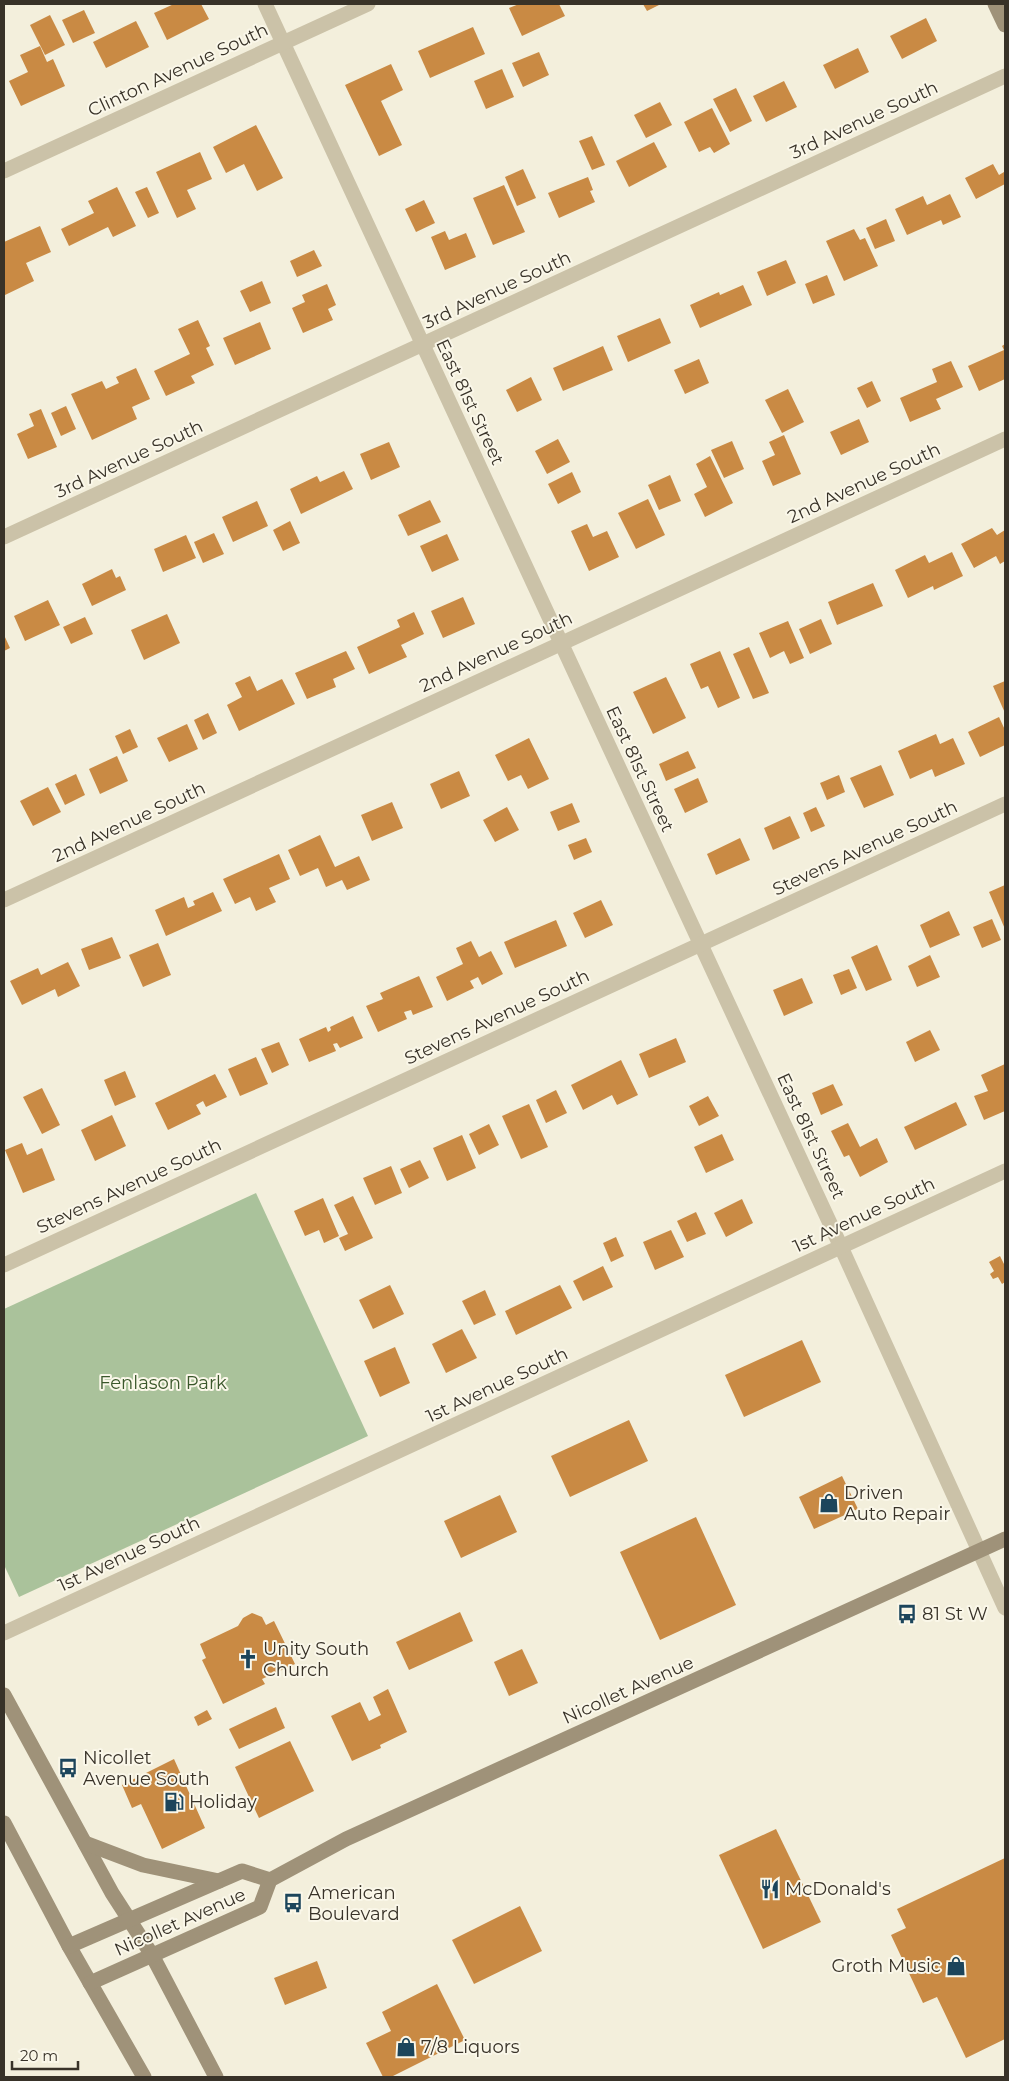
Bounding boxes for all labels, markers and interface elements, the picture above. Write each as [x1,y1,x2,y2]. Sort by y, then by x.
street label: Clinton Avenue South [84,19,272,121]
street label: 3rd Avenue South [787,76,941,164]
street label: 3rd Avenue South [420,246,574,334]
street label: East 81st Street [431,335,509,469]
street label: 3rd Avenue South [52,415,206,503]
street label: 2nd Avenue South [784,438,944,528]
street label: 2nd Avenue South [416,607,576,697]
street label: East 81st Street [601,702,679,836]
street label: 2nd Avenue South [49,777,209,867]
street label: Stevens Avenue South [769,795,961,901]
street label: Stevens Avenue South [401,964,593,1070]
street label: East 81st Street [772,1069,850,1203]
street label: Stevens Avenue South [33,1133,225,1239]
street label: 1st Avenue South [790,1173,938,1257]
street label: 1st Avenue South [423,1343,571,1427]
park label: Fenlason Park [99,1372,227,1394]
place label: Driven Auto Repair [844,1482,951,1525]
shop icon: Driven Auto Repair [818,1492,840,1514]
street label: 1st Avenue South [55,1512,203,1596]
bus stop icon: 81 St W [896,1603,918,1625]
place label: 81 St W [922,1603,988,1625]
place label: Unity South Church [263,1638,369,1681]
church icon: Unity South Church [237,1648,259,1670]
street label: Nicollet Avenue [559,1651,697,1729]
place label: Nicollet Avenue South [83,1747,210,1790]
bus stop icon: Nicollet Avenue South [57,1757,79,1779]
fuel station icon: Holiday [163,1791,185,1813]
place label: Holiday [189,1791,257,1813]
restaurant icon: McDonald's [759,1878,781,1900]
place label: McDonald's [785,1878,891,1900]
place label: American Boulevard [308,1882,400,1925]
street label: Nicollet Avenue [111,1883,249,1961]
bus stop icon: American Boulevard [282,1892,304,1914]
place label: Groth Music [832,1955,941,1977]
shop icon: Groth Music [945,1955,967,1977]
shop icon: 7/8 Liquors [395,2036,417,2058]
place label: 7/8 Liquors [421,2036,520,2058]
scale bar [12,2038,79,2070]
text: 20 m [20,2046,58,2065]

